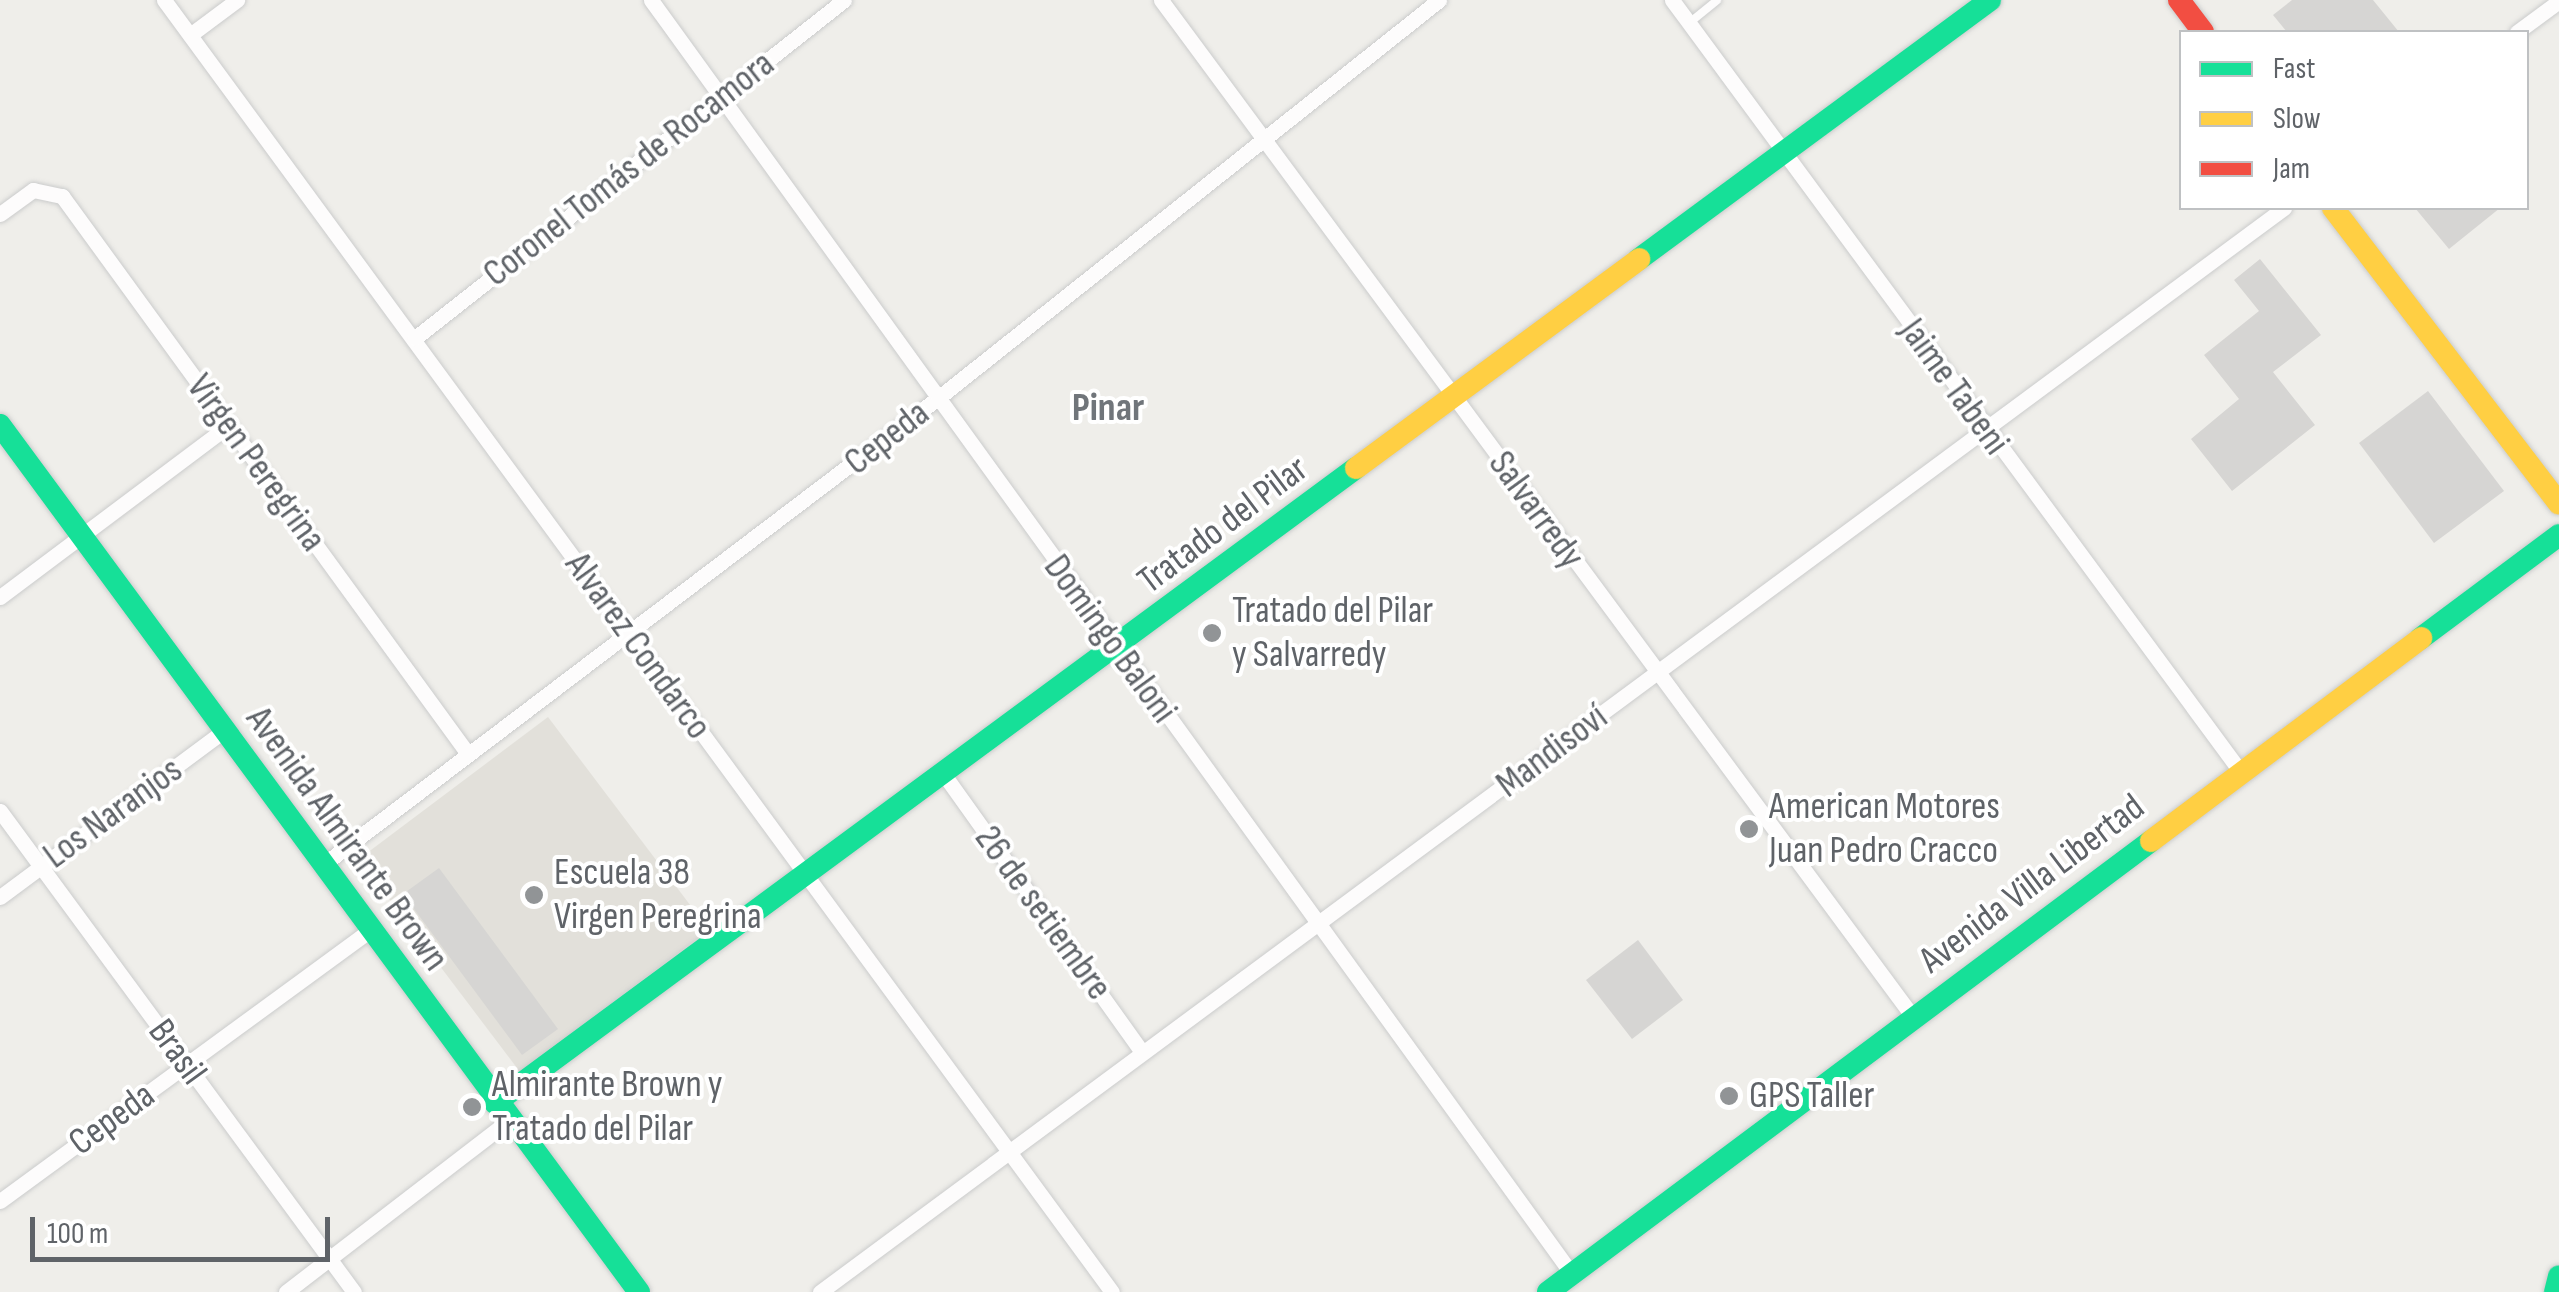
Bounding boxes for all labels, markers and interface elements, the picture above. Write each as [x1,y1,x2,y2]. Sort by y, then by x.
legend [2179,30,2529,210]
street label: Coronel Tomás de Rocamora [475,41,783,297]
text: Fast [2273,51,2315,87]
text: Slow [2273,101,2321,137]
text: Jam [2273,151,2310,187]
street label: Jaime Tabeni [1889,310,2019,464]
street label: Virgen Peregrina [177,366,335,560]
district label: Pinar [1072,384,1144,432]
street label: Cepeda [836,391,938,485]
street label: Salvarredy [1478,443,1594,577]
street label: Tratado del Pilar [1129,446,1317,604]
street label: Alvarez Condarco [555,544,721,748]
street label: Domingo Baloni [1034,546,1186,732]
place label: Tratado del Pilar y Salvarredy [1232,588,1433,678]
marker: Tratado del Pilar y Salvarredy [1201,622,1223,644]
street label: Mandisoví [1487,694,1617,808]
street label: Avenida Almirante Brown [236,698,458,980]
street label: Los Naranjos [35,747,191,879]
place label: American Motores Juan Pedro Cracco [1769,784,2000,874]
street label: Avenida Villa Libertad [1911,785,2153,983]
street label: 26 de setiembre [965,817,1121,1009]
marker: American Motores Juan Pedro Cracco [1738,818,1760,840]
place label: Escuela 38 Virgen Peregrina [554,850,762,939]
marker: Escuela 38 Virgen Peregrina [523,884,545,906]
street label: Brasil [138,1010,216,1094]
place label: Almirante Brown y Tratado del Pilar [492,1062,722,1152]
street label: Cepeda [60,1073,164,1165]
place label: GPS Taller [1749,1073,1874,1119]
marker: GPS Taller [1718,1085,1740,1107]
marker: Almirante Brown y Tratado del Pilar [461,1096,483,1118]
scale bar [35,1197,335,1259]
text: 100 m [47,1216,108,1252]

